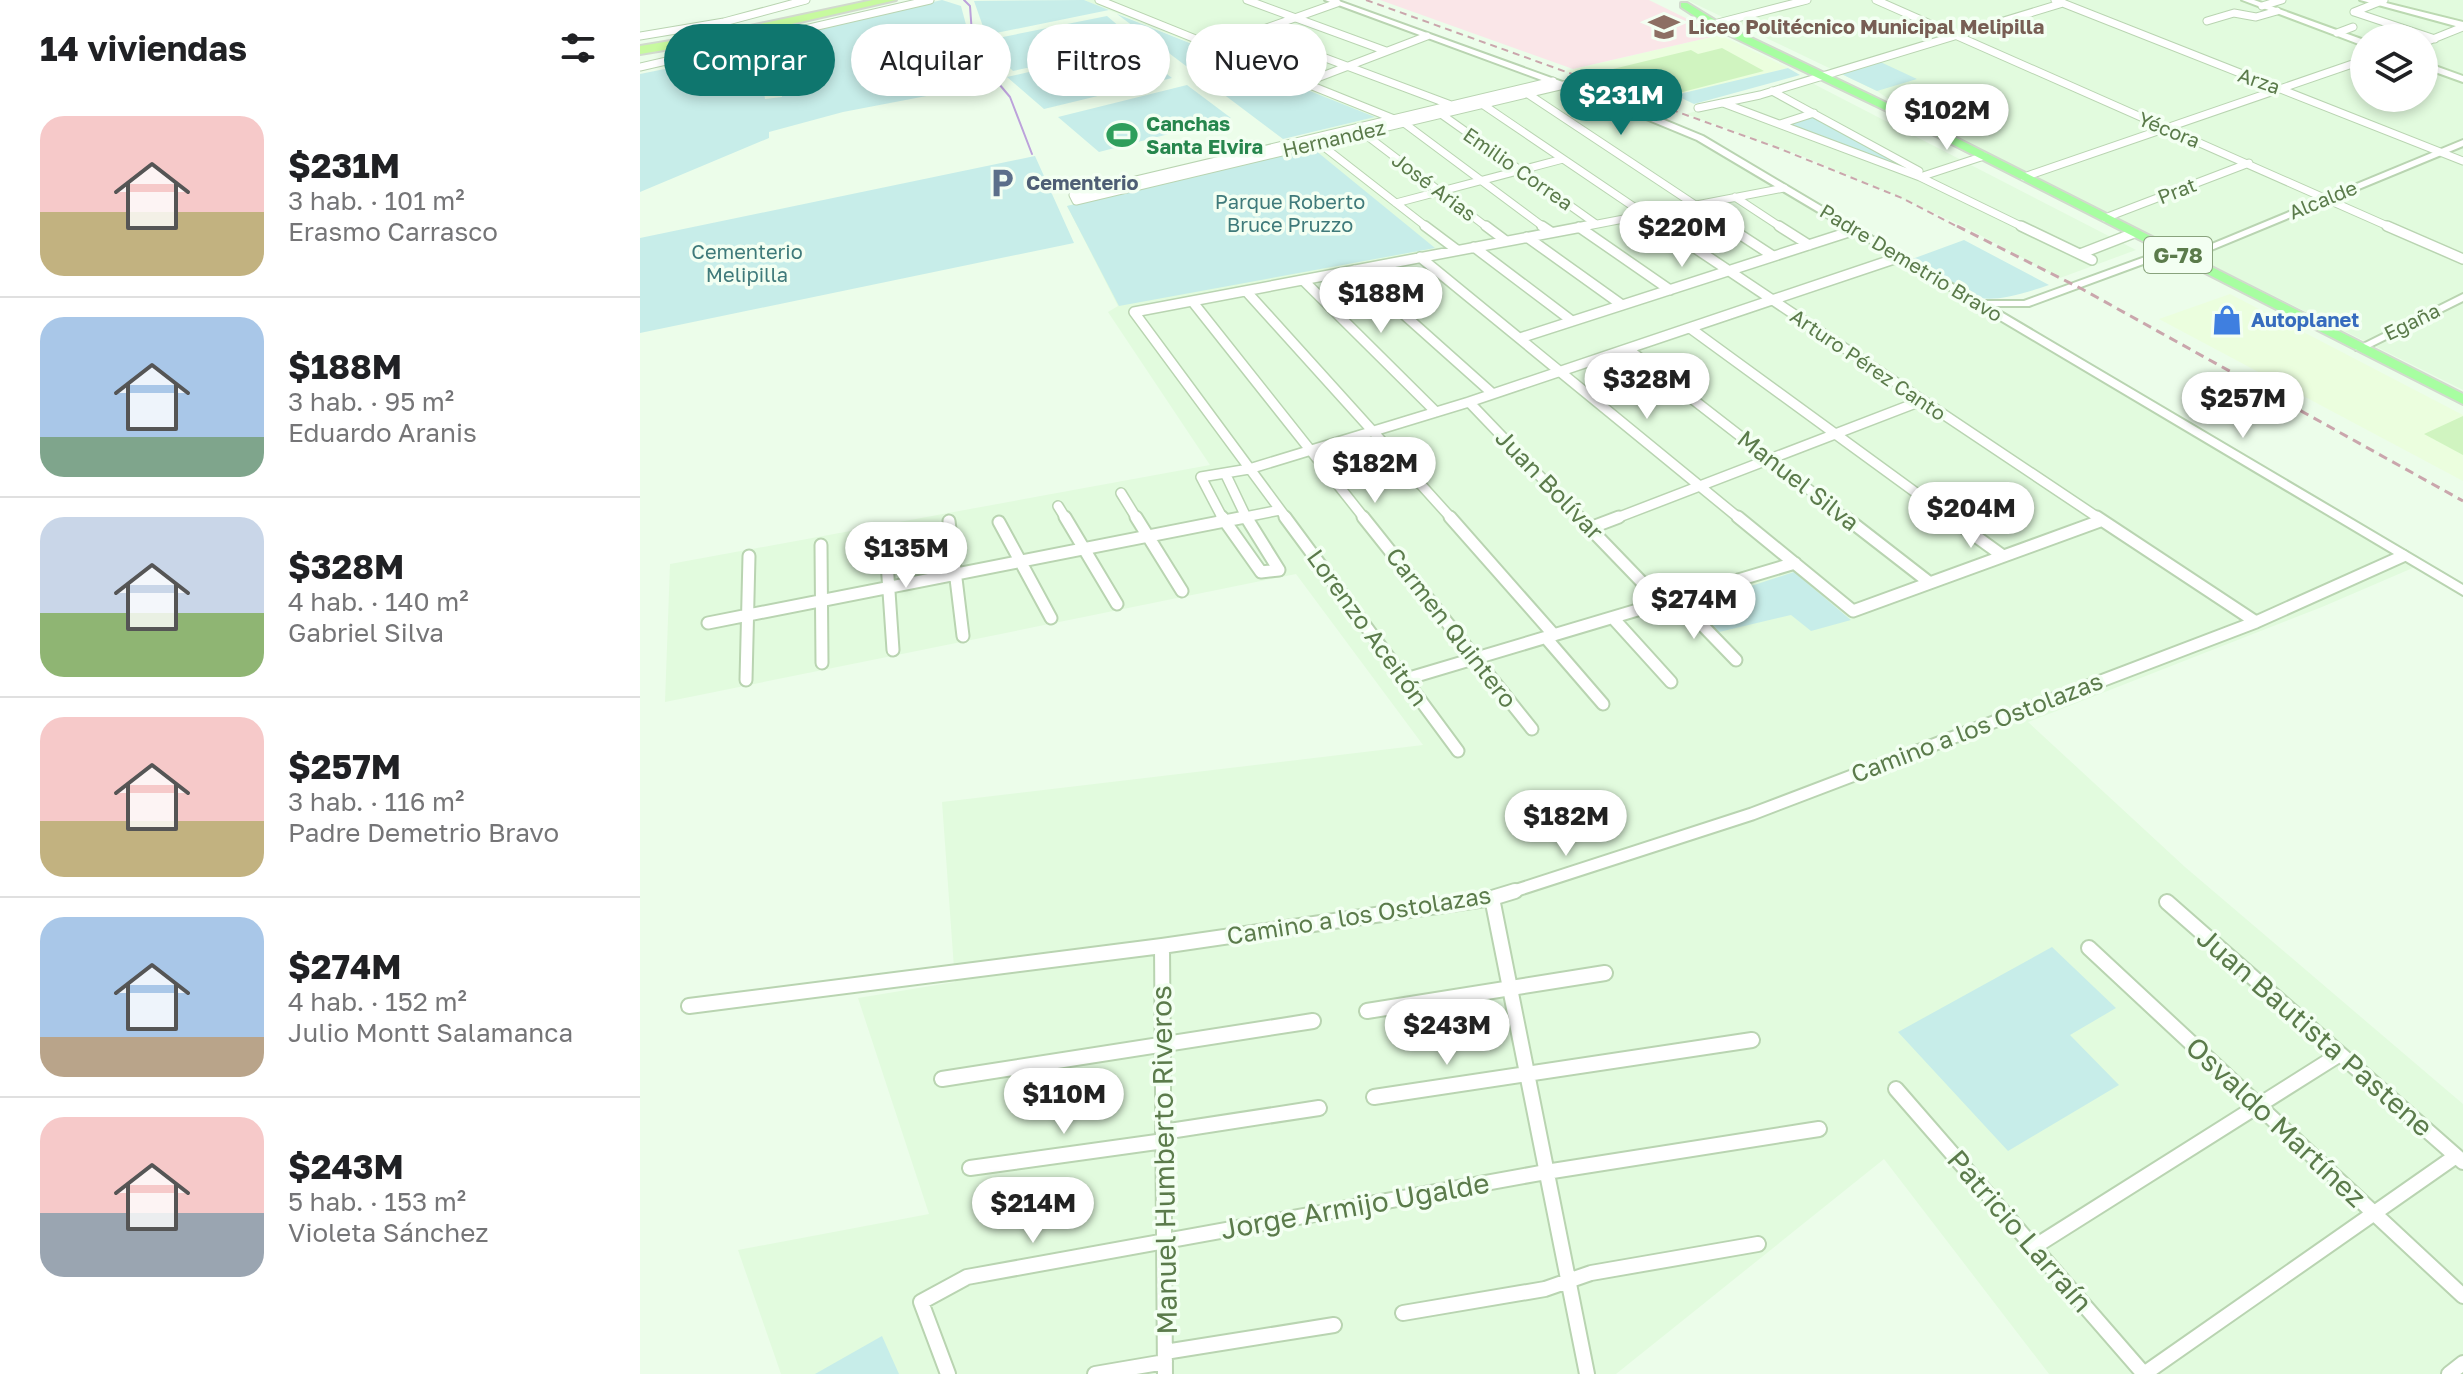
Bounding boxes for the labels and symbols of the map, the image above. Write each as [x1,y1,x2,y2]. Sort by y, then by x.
school or university icon: Liceo Politécnico Municipal Melipilla [1647,10,1681,44]
place label: Liceo Politécnico Municipal Melipilla [1688,14,2044,38]
street label: Arza [2235,62,2284,98]
pin: $231M [1565,69,1677,137]
pin: $102M [1891,84,2003,152]
street label: Yécora [2135,106,2204,152]
place label: Canchas Santa Elvira [1146,111,1263,158]
street label: Hernandez [1280,115,1387,161]
sports icon: Canchas Santa Elvira [1105,118,1139,152]
street label: Emilio Correa [1459,122,1578,215]
street label: José Arias [1388,147,1481,226]
parking icon: Cementerio [985,166,1019,200]
place label: Cementerio [1026,170,1138,194]
street label: Prat [2154,172,2200,208]
street label: Alcalde [2285,175,2360,224]
park label: Parque Roberto Bruce Pruzzo [1215,189,1365,236]
street label: Padre Demetrio Bravo [1816,198,2007,326]
pin: $220M [1626,201,1738,269]
road number: G-78 [2144,237,2212,273]
park label: Cementerio Melipilla [691,239,803,286]
pin: $188M [1325,267,1437,335]
street label: Egaña [2380,297,2443,345]
street label: Arturo Pérez Canto [1786,303,1951,425]
shop icon: Autoplanet [2210,303,2244,337]
place label: Autoplanet [2251,307,2359,331]
pin: $328M [1591,353,1703,421]
pin: $257M [2187,372,2299,440]
street label: Juan Bolívar [1490,423,1610,545]
street label: Manuel Silva [1732,423,1866,536]
pin: $182M [1319,437,1431,505]
pin: $204M [1915,482,2027,550]
pin: $135M [850,522,962,590]
street label: Carmen Quintero [1381,541,1524,713]
street label: Lorenzo Aceitón [1302,543,1435,711]
pin: $274M [1638,573,1750,641]
street label: Camino a los Ostolazas [1847,665,2106,788]
pin: $182M [1510,790,1622,858]
street label: Camino a los Ostolazas [1225,879,1493,950]
street label: Juan Bautista Pastene [2191,920,2440,1143]
street label: Manuel Humberto Riveros [1144,985,1183,1335]
pin: $243M [1391,999,1503,1067]
street label: Osvaldo Martínez [2180,1030,2373,1213]
pin: $110M [1008,1068,1120,1136]
street label: Patricio Larraín [1941,1143,2100,1318]
street label: Jorge Armijo Ugalde [1218,1166,1492,1245]
pin: $214M [977,1177,1089,1245]

